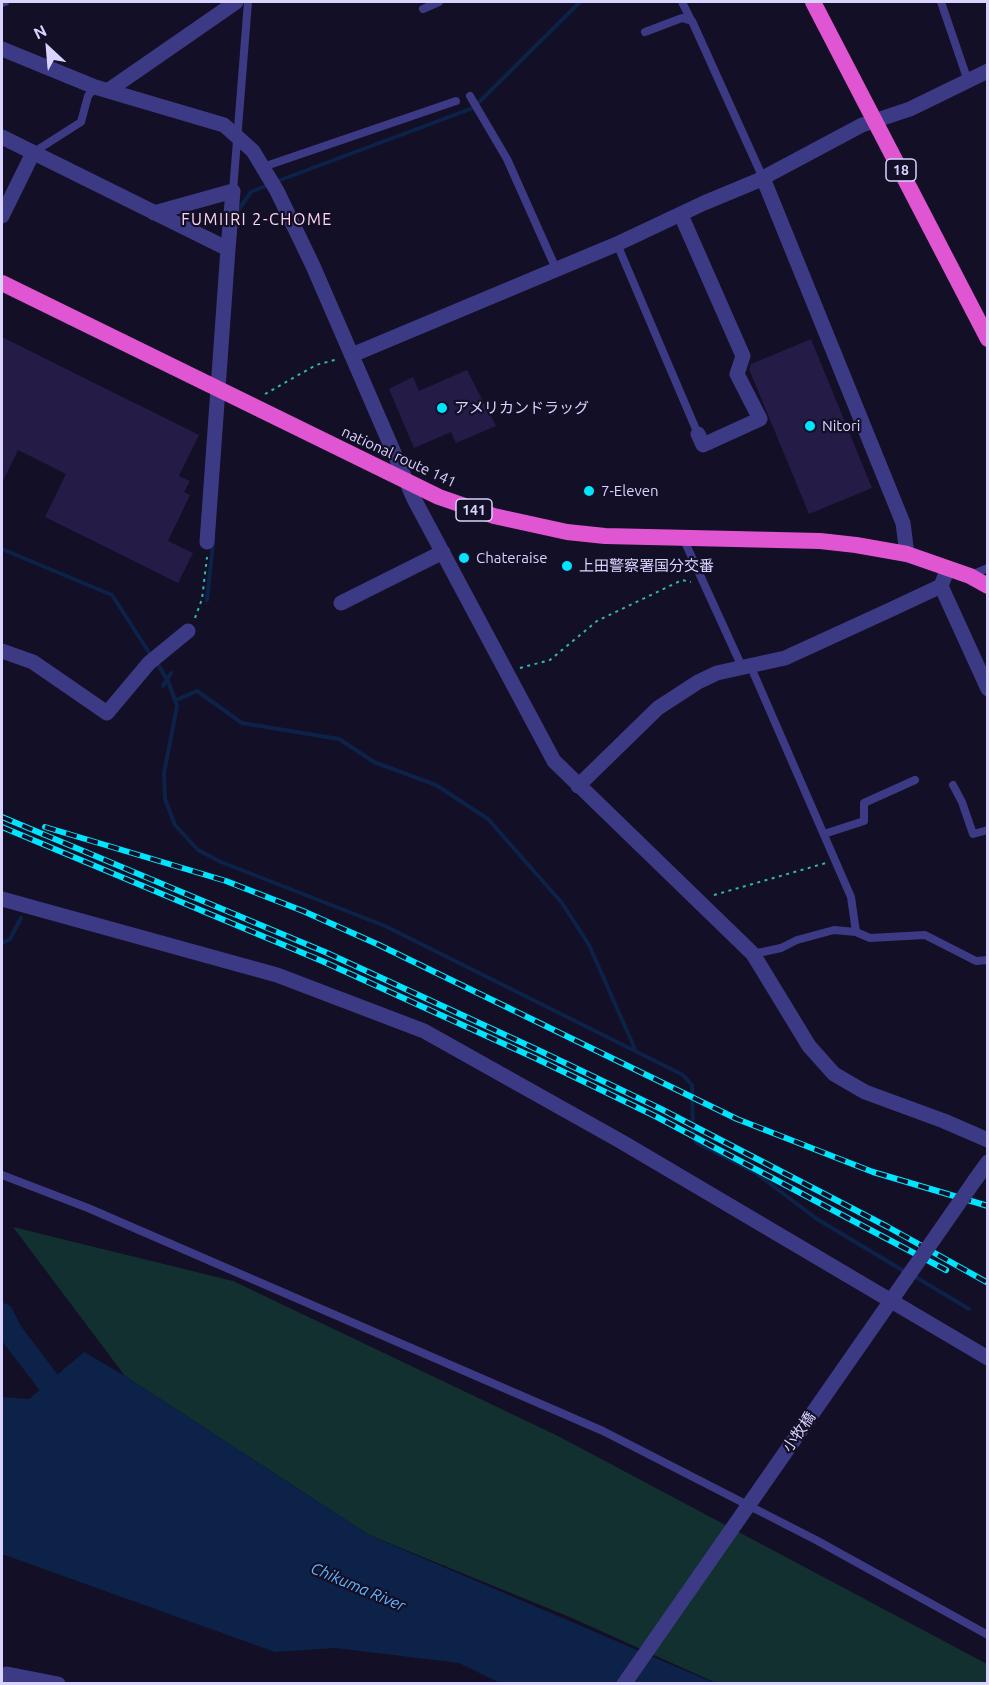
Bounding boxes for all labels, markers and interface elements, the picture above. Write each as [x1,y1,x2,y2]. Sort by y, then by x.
north arrow [18,18,78,78]
text: N [31,21,49,43]
road number: 18 [886,159,916,181]
district label: FUMIIRI 2-CHOME [181,210,333,230]
place label: アメリカンドラッグ [454,399,589,417]
marker: アメリカンドラッグ [435,401,449,415]
place label: Nitori [822,417,860,435]
marker: Nitori [803,419,817,433]
street label: national route 141 [339,423,459,491]
place label: 7-Eleven [601,482,659,500]
marker: 7-Eleven [582,484,596,498]
road number: 141 [456,499,492,521]
place label: Chateraise [476,549,547,567]
marker: Chateraise [457,551,471,565]
place label: 上田警察署国分交番 [579,557,714,575]
marker: 上田警察署国分交番 [560,559,574,573]
street label: 小牧橋 [779,1408,819,1456]
water label: Chikuma River [308,1558,408,1616]

